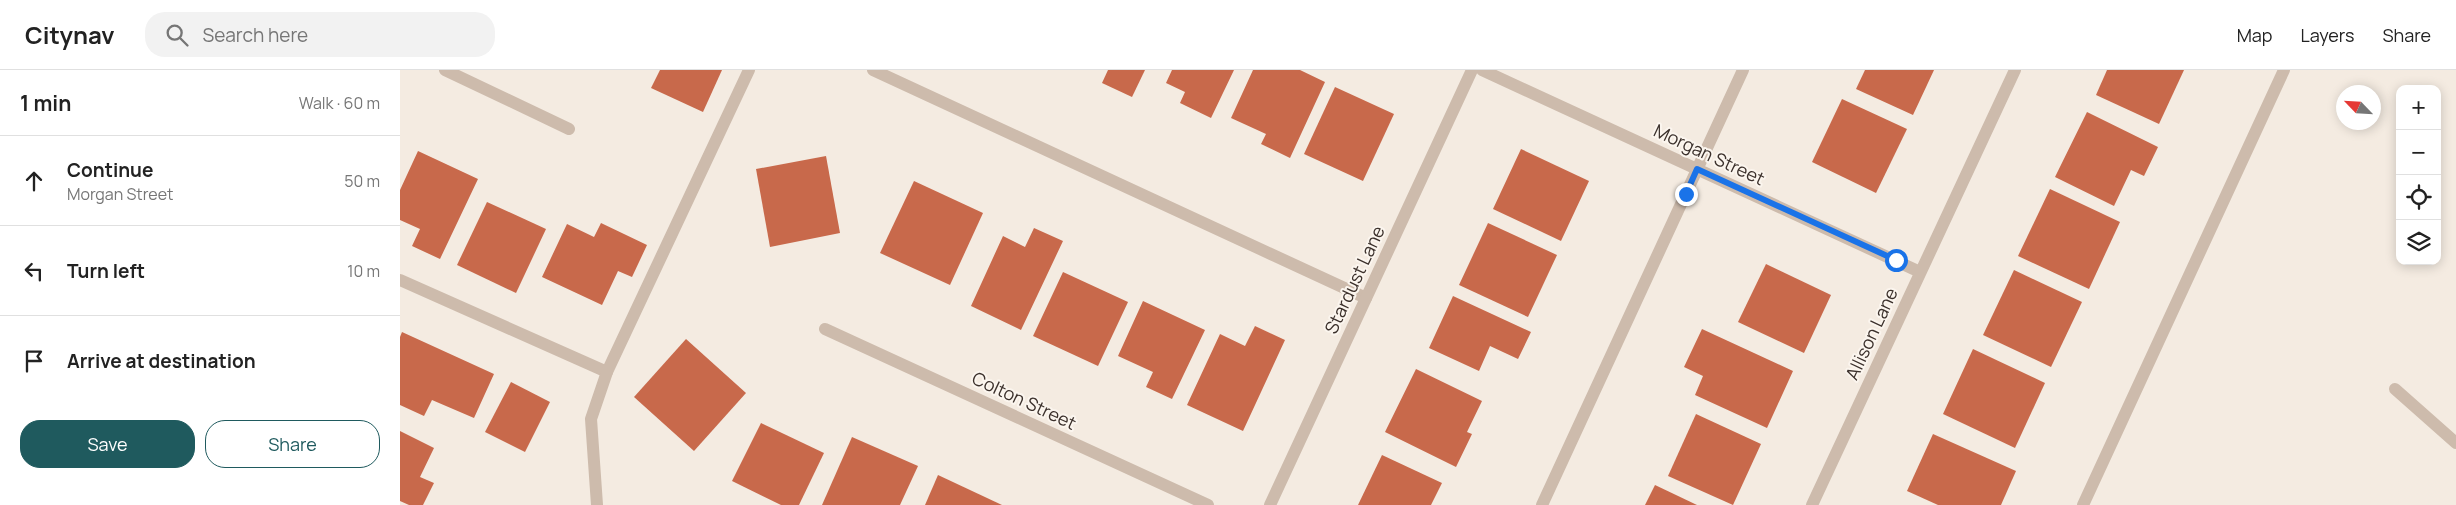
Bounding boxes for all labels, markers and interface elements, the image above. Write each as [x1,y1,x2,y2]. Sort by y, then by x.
search box [145,12,495,57]
text: Citynav [25,18,115,51]
icon: search [163,21,191,49]
text: Search here [203,22,308,48]
text: Map [2237,23,2272,47]
text: Layers [2300,23,2354,47]
text: Share [2382,23,2431,47]
north arrow [2336,85,2381,130]
map controls [2396,85,2441,265]
button: + [2396,85,2441,130]
text: 1 min [20,89,71,117]
text: Walk · 60 m [299,92,380,114]
street label: Morgan Street [1650,118,1769,190]
button: − [2396,130,2441,175]
text: Continue [67,157,153,183]
icon: ahead [20,167,48,195]
text: 50 m [344,170,380,192]
button: locate [2396,175,2441,220]
text: Morgan Street [67,183,173,205]
route end [1675,183,1698,206]
button: layers [2396,220,2441,265]
street label: Stardust Lane [1319,222,1390,337]
route start [1885,249,1908,272]
icon: left [20,257,48,285]
text: Turn left [67,258,145,284]
text: 10 m [347,260,380,282]
street label: Allison Lane [1839,284,1903,383]
icon: arrive [20,347,48,375]
text: Arrive at destination [67,348,256,374]
street label: Colton Street [968,365,1080,435]
button: Save [20,420,195,468]
button: Share [205,420,380,468]

